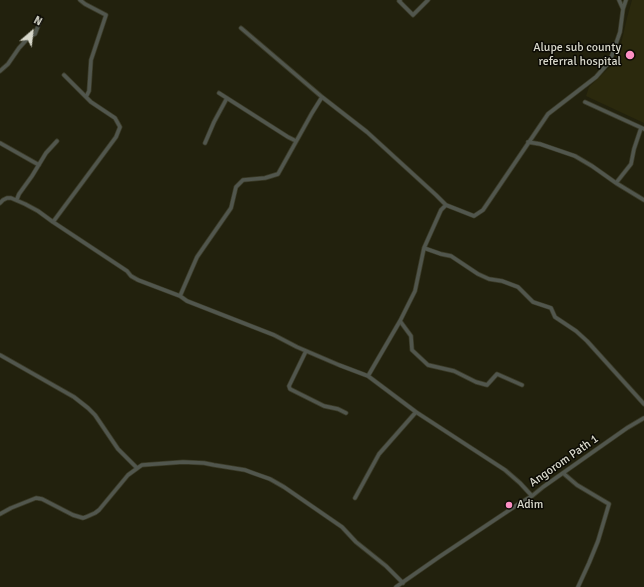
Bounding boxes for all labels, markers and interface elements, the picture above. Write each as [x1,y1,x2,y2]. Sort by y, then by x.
north arrow [12,12,52,52]
text: N [31,13,44,28]
place label: Alupe sub county referral hospital [533,41,621,69]
marker: Alupe sub county referral hospital [624,49,636,61]
street label: Angorom Path 1 [527,432,601,490]
place label: Adim [517,498,543,512]
marker: Adim [504,500,514,510]

